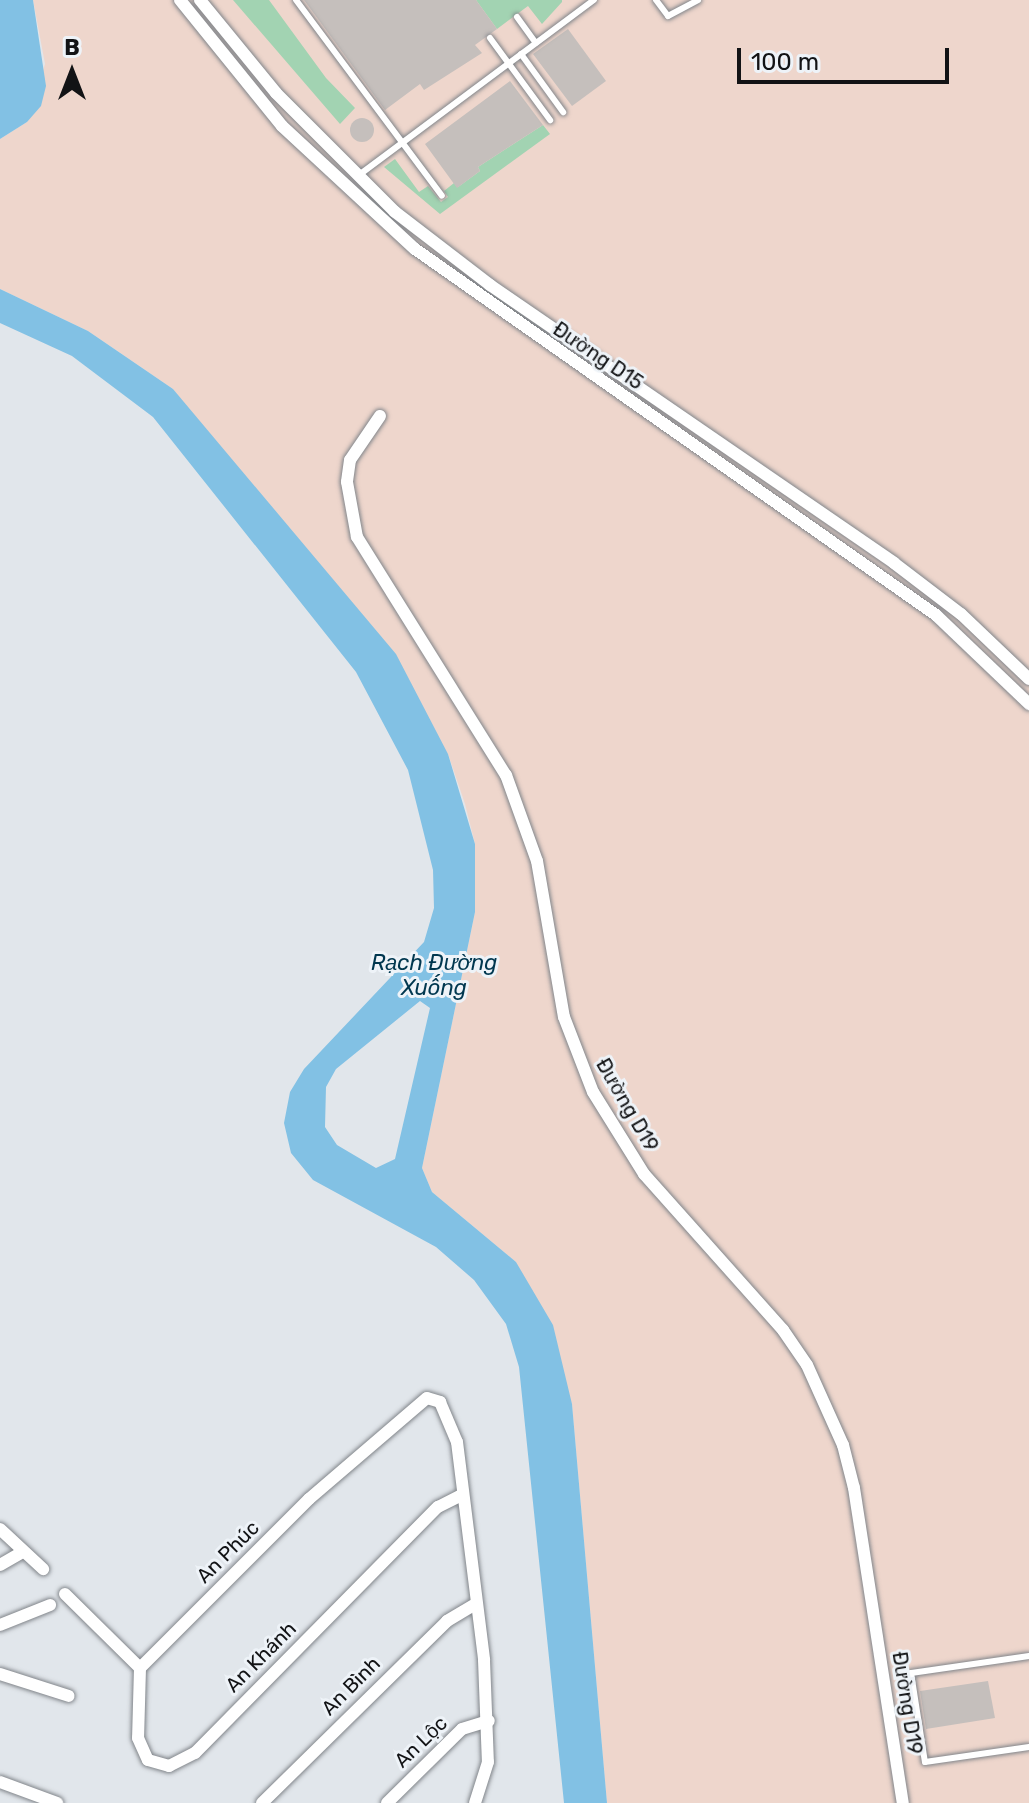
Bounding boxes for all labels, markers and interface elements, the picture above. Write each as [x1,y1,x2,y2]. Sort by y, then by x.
north arrow [32,32,112,112]
scale bar [741,32,953,82]
text: B [64,34,80,61]
text: 100 m [751,48,819,76]
street label: Đường D15 [548,317,648,395]
water label: Rạch Đường Xuống [371,949,497,1000]
street label: Đường D19 [591,1054,663,1156]
street label: An Phúc [192,1516,264,1588]
street label: An Khánh [221,1617,301,1697]
street label: Đường D19 [887,1650,927,1756]
street label: An Bình [317,1652,385,1720]
street label: An Lộc [390,1711,452,1773]

